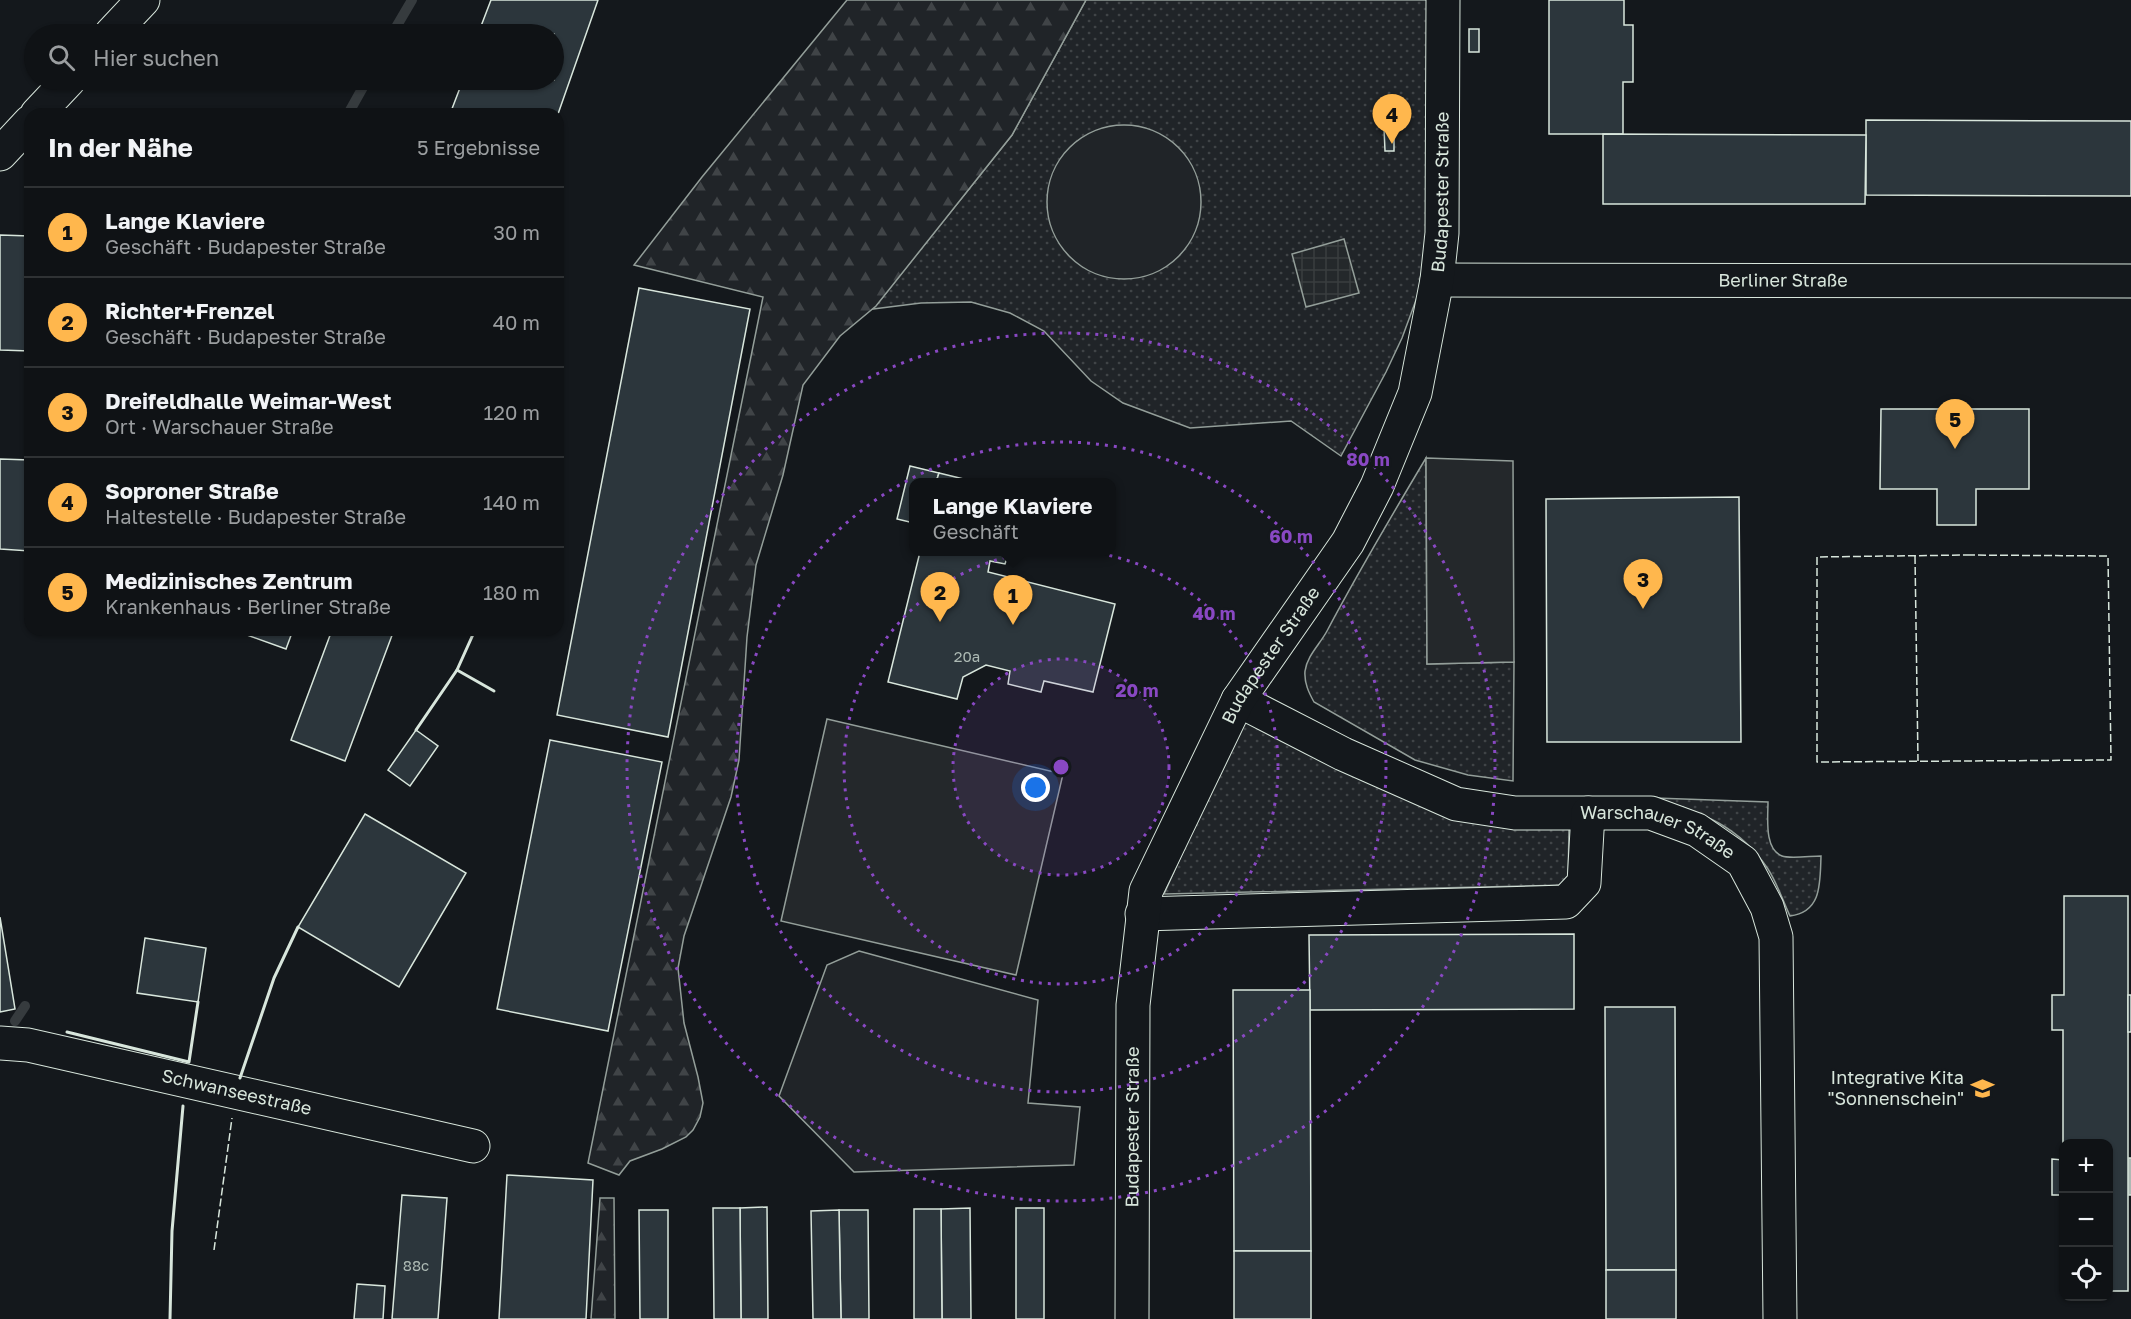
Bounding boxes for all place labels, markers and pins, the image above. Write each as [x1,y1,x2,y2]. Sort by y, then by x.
pin: 4 [1372,94,1412,144]
pin: 5 [1936,400,1974,449]
pin: 3 [1624,560,1662,609]
pin: 2 [920,572,960,622]
pin: 1 [994,576,1032,625]
centre of rings [1051,757,1071,777]
place label: Integrative Kita "Sonnenschein" [1827,1066,1964,1109]
school or university icon: Integrative Kita "Sonnenschein" [1969,1075,1995,1101]

